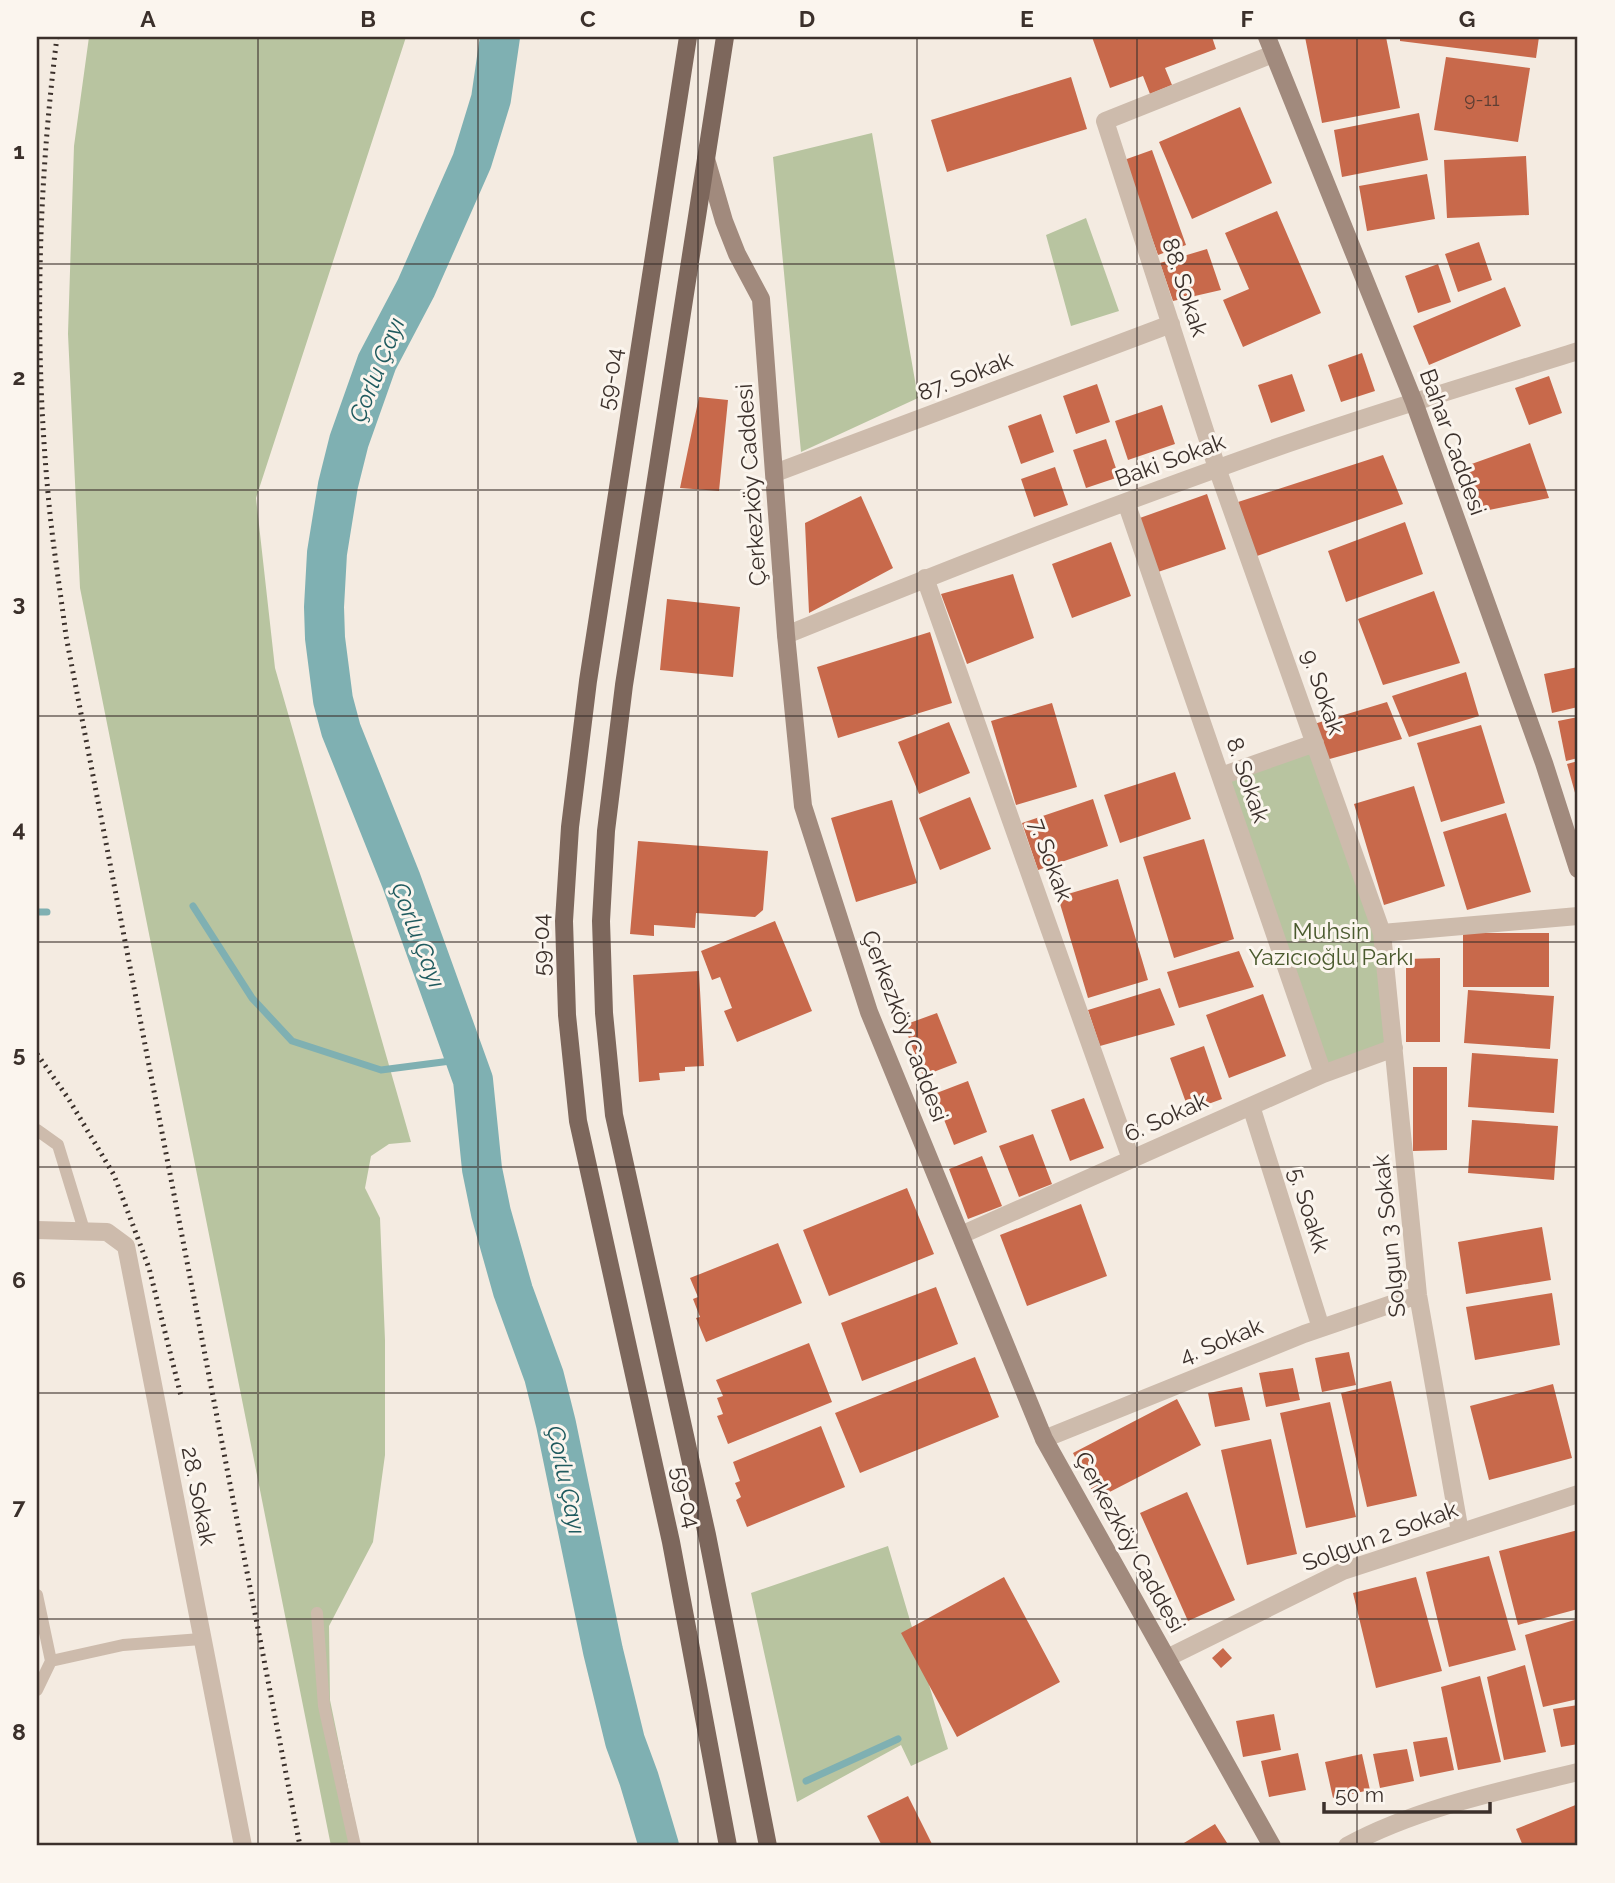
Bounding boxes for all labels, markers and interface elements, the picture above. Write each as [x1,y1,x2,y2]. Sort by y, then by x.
text: A [140,5,156,32]
text: B [360,5,376,32]
text: C [580,5,596,32]
text: D [799,5,815,32]
text: E [1020,5,1034,32]
text: F [1240,5,1254,32]
text: G [1459,5,1475,32]
house number: 9-11 [1464,88,1500,110]
text: 1 [13,137,25,164]
street label: 88. Sokak [1157,234,1214,340]
water label: Çorlu Çayı [342,313,411,426]
street label: 87. Sokak [914,345,1016,406]
street label: 59-04 [591,346,628,412]
text: 2 [13,363,25,390]
street label: Bahar Caddesi [1414,365,1492,519]
street label: Çerkezköy Caddesi [730,383,771,587]
street label: Baki Sokak [1111,427,1229,492]
text: 3 [13,589,25,616]
street label: 9. Sokak [1296,646,1351,738]
street label: 8. Sokak [1221,734,1276,826]
text: 4 [12,815,26,842]
street label: 7. Sokak [1024,815,1079,905]
water label: Çorlu Çayı [385,878,452,992]
street label: 59-04 [526,914,555,976]
park label: Muhsin Yazıcıoğlu Parkı [1248,917,1414,970]
street label: Çerkezköy Caddesi [857,926,954,1125]
text: 5 [13,1040,26,1067]
street label: 6. Sokak [1120,1086,1212,1147]
street label: Solgun 3 Sokak [1367,1153,1410,1319]
street label: 5. Soakk [1283,1164,1336,1256]
text: 6 [12,1266,26,1293]
street label: 4. Sokak [1175,1312,1266,1369]
water label: Çorlu Çayı [541,1423,592,1537]
street label: 28. Sokak [177,1444,222,1548]
street label: Çerkezköy Caddesi [1070,1447,1191,1637]
street label: 59-04 [666,1463,707,1530]
text: 7 [13,1492,26,1519]
street label: Solgun 2 Sokak [1298,1495,1461,1576]
text: 8 [12,1718,26,1745]
scale bar [1324,1771,1491,1815]
text: 50 m [1335,1782,1384,1807]

